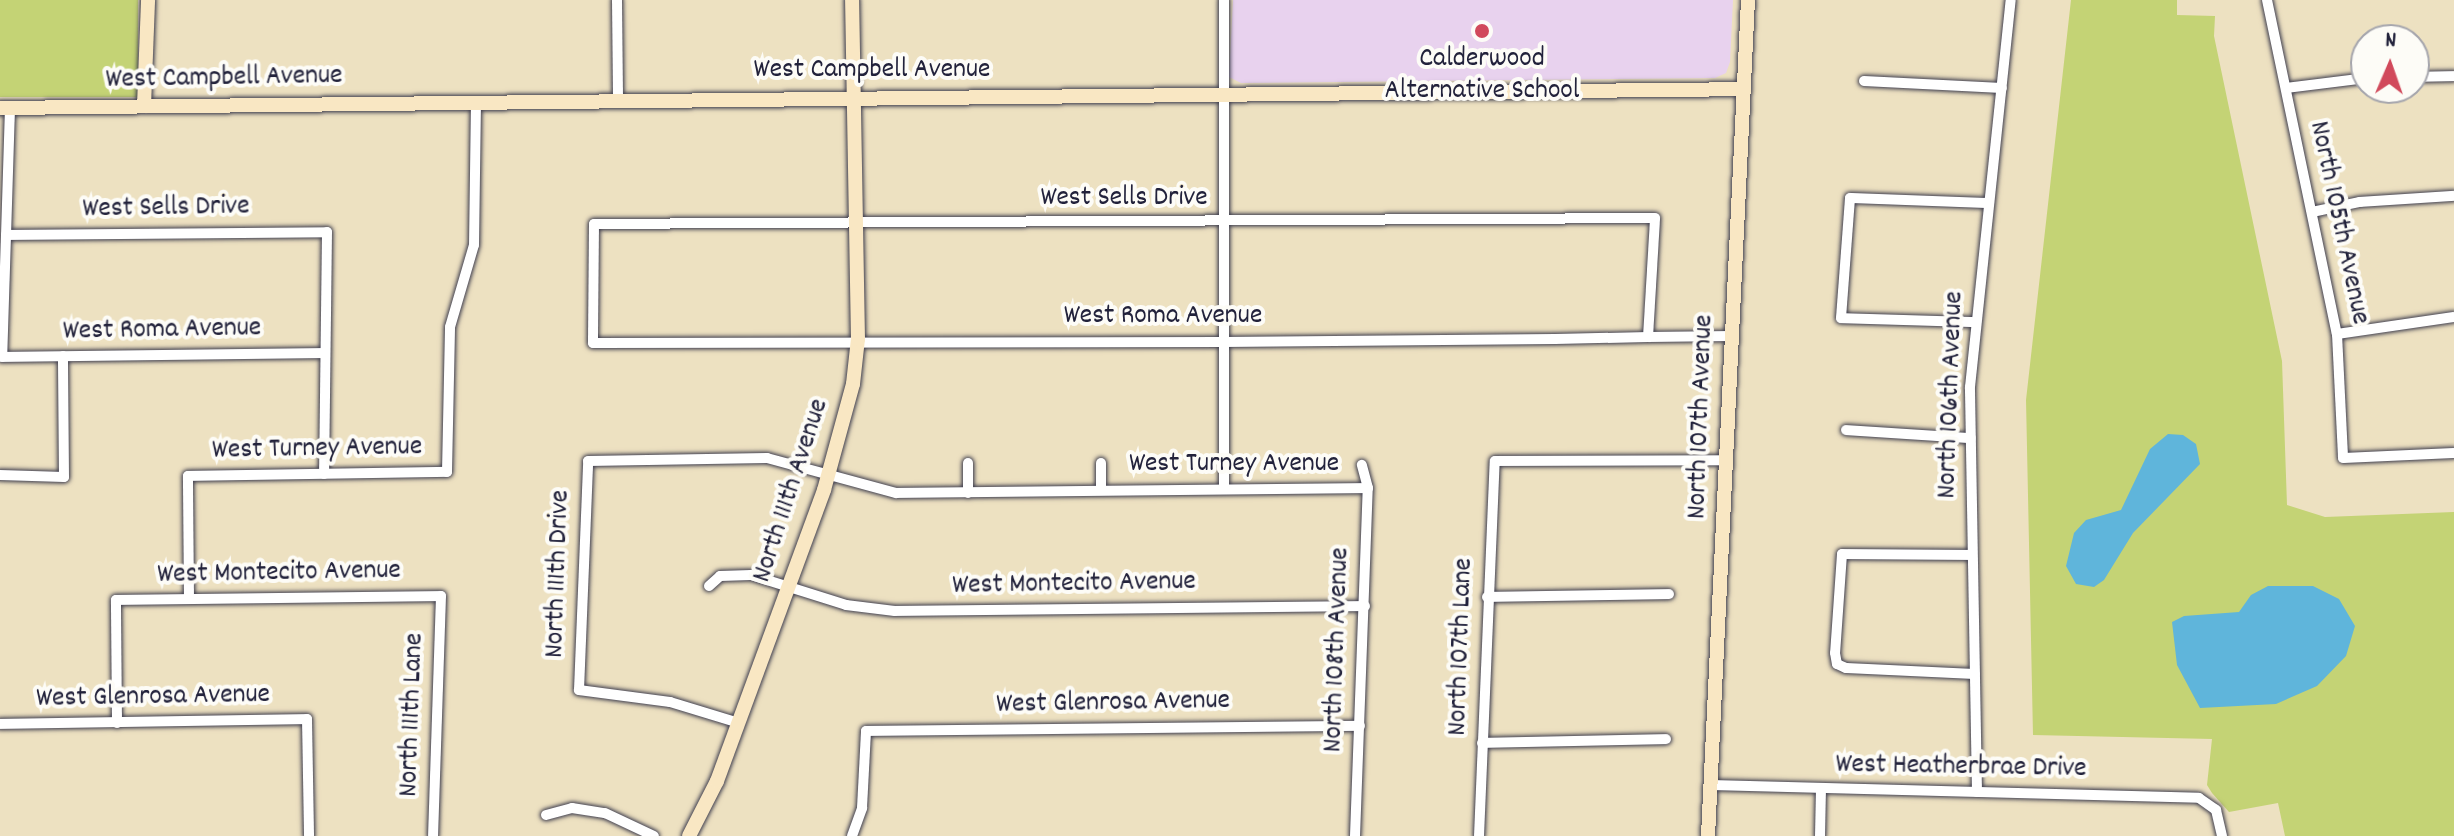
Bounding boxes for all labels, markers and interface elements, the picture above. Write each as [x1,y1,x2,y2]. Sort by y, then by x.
marker: Calderwood Alternative School [1473,22,1491,40]
north arrow [2350,24,2430,104]
text: N [2385,26,2397,57]
place label: Calderwood Alternative School [1385,43,1579,109]
street label: West Campbell Avenue [754,54,990,88]
street label: West Campbell Avenue [105,60,343,98]
street label: North 105th Avenue [2300,118,2376,328]
street label: West Sells Drive [1040,182,1208,216]
street label: West Sells Drive [82,191,250,227]
street label: North 106th Avenue [1932,291,1972,499]
street label: West Roma Avenue [1064,300,1262,334]
street label: West Roma Avenue [63,312,261,350]
street label: North 107th Avenue [1682,314,1722,520]
street label: North 111th Avenue [747,395,837,587]
street label: West Turney Avenue [212,431,422,469]
street label: West Turney Avenue [1129,448,1339,482]
street label: North 111th Drive [539,489,579,659]
street label: North 108th Avenue [1318,547,1358,753]
street label: West Montecito Avenue [157,555,401,593]
street label: North 107th Lane [1442,558,1482,736]
street label: West Montecito Avenue [952,566,1196,604]
street label: North 111th Lane [393,632,433,798]
street label: West Glenrosa Avenue [36,679,270,717]
street label: West Glenrosa Avenue [996,685,1230,723]
street label: West Heatherbrae Drive [1835,749,2087,787]

